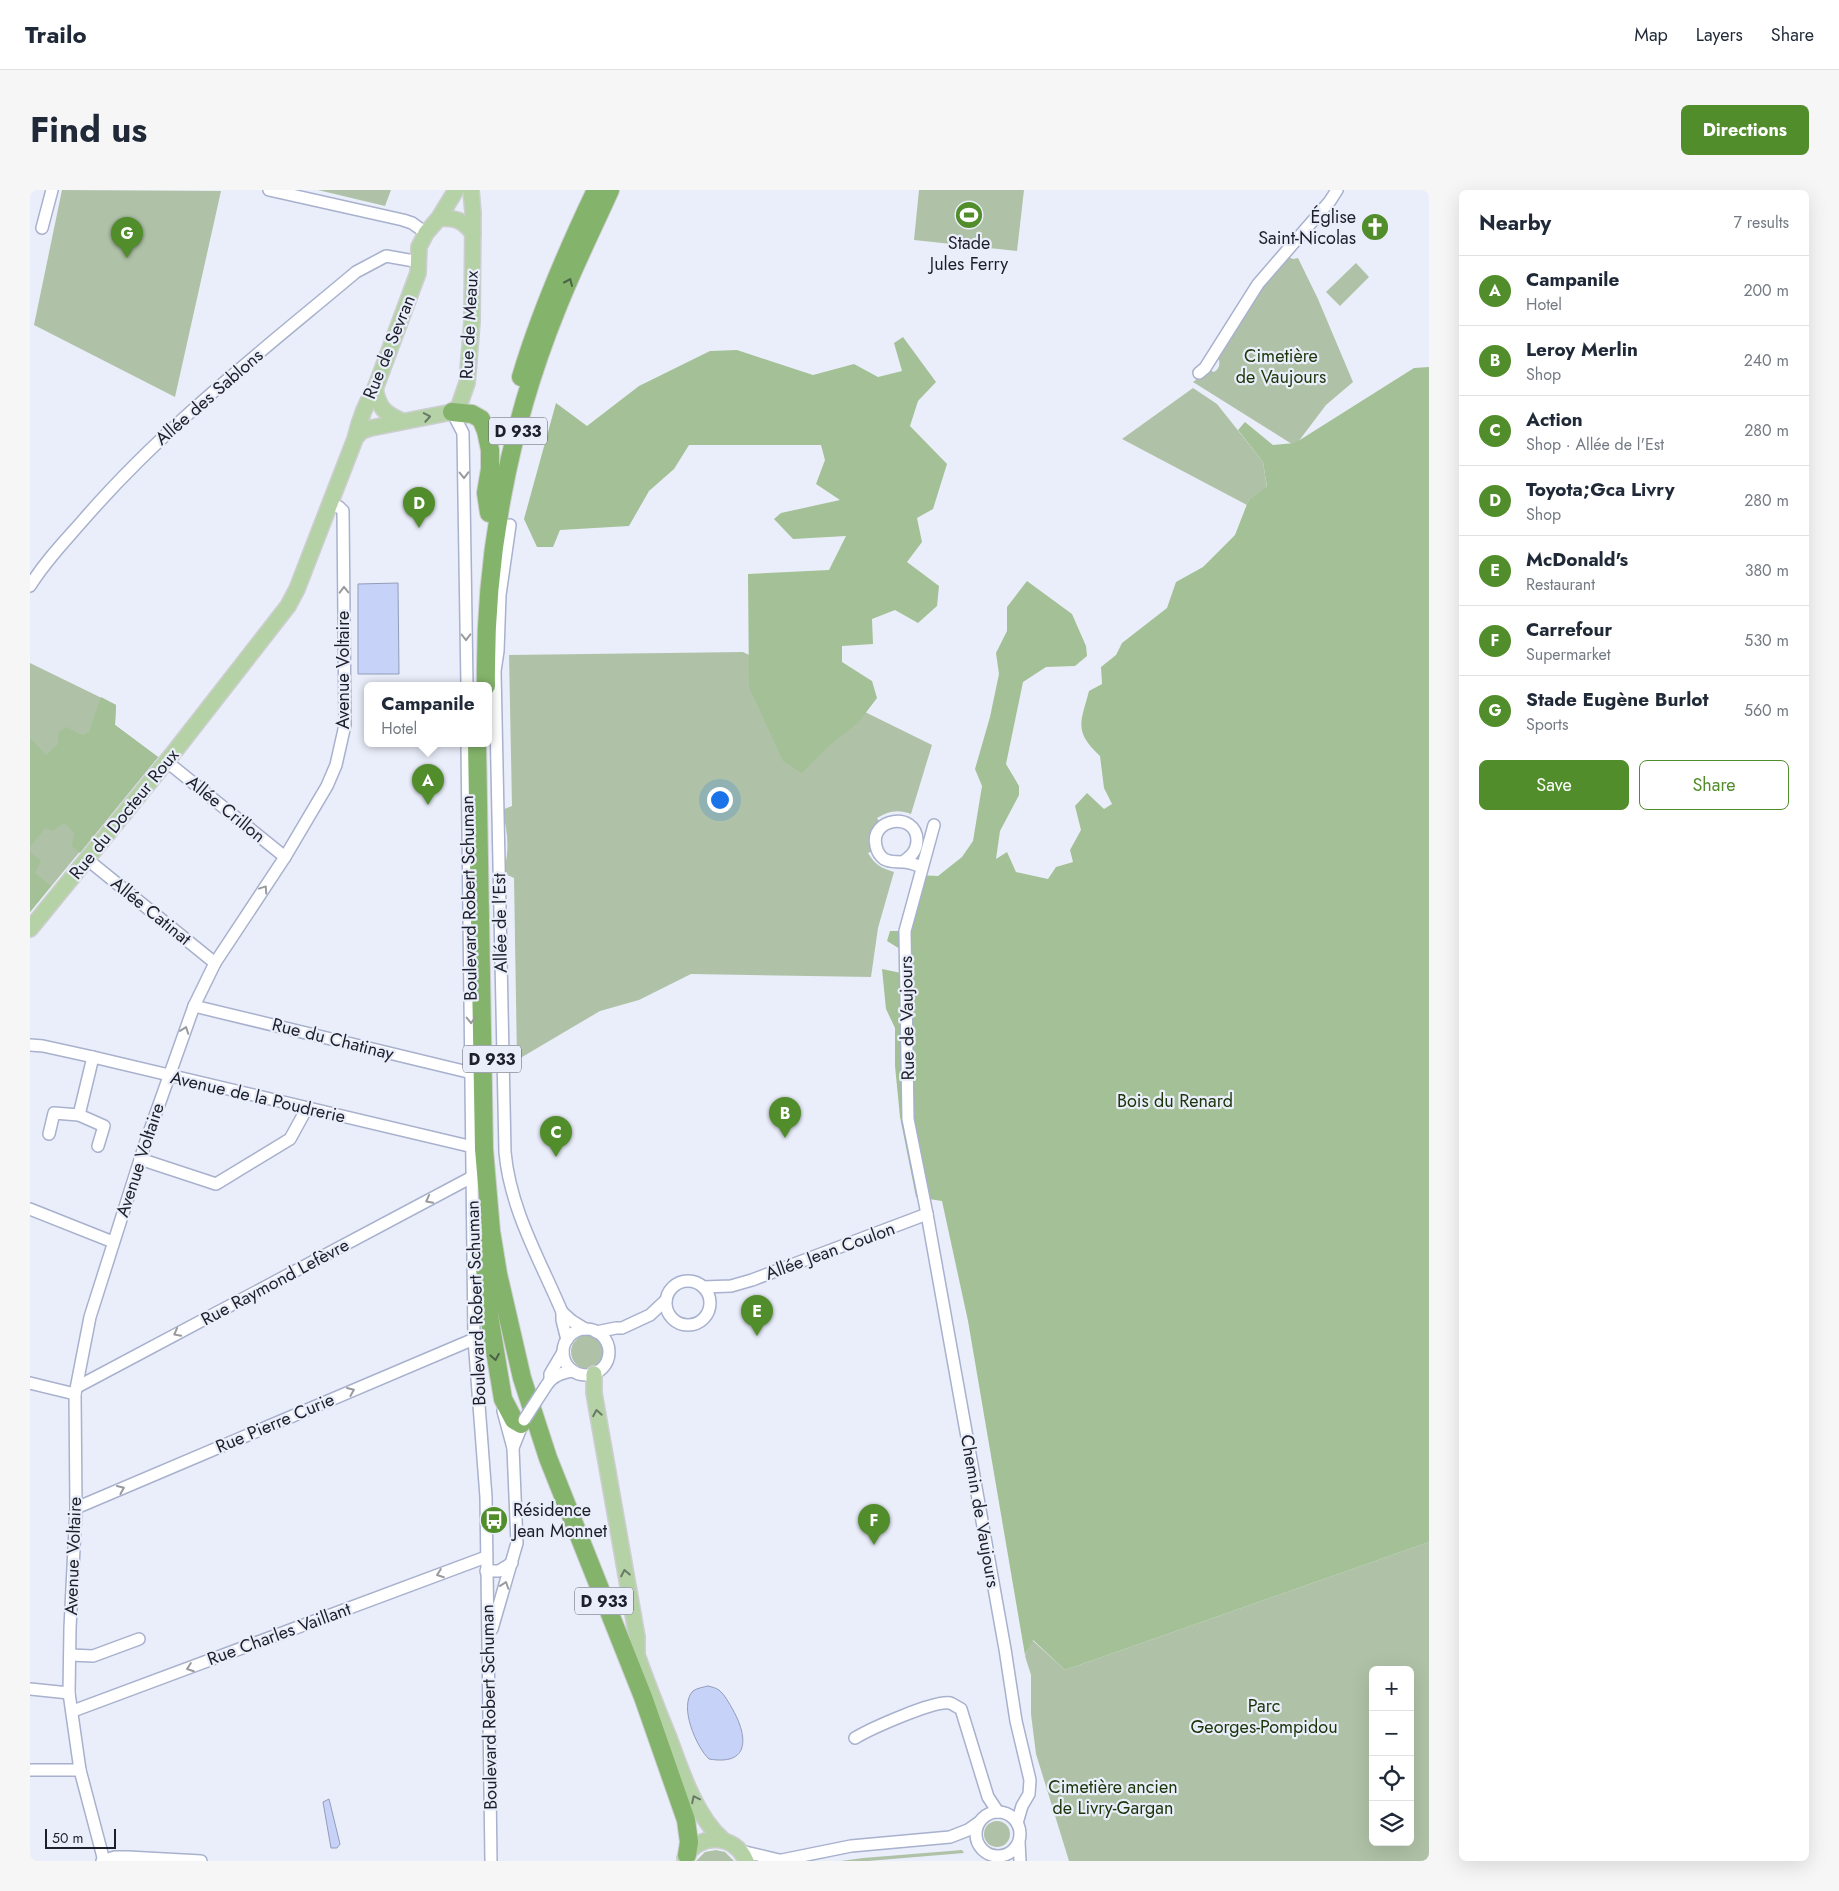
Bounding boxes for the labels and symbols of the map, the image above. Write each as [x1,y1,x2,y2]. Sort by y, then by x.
sports icon: Stade Jules Ferry [954,200,984,230]
place label: Église Saint-Nicolas [1258,204,1356,251]
church icon: Église Saint-Nicolas [1360,212,1390,242]
pin: G [111,217,143,258]
place label: Stade Jules Ferry [928,230,1008,277]
street label: Rue de Meaux [453,270,485,380]
one-way arrow [562,278,573,287]
street label: Rue de Sevran [356,291,422,403]
street label: Allée des Sablons [149,343,269,451]
park label: Cimetière de Vaujours [1236,343,1326,390]
one-way arrow [423,412,432,422]
road number: D 933 [489,418,547,445]
one-way arrow [459,472,469,479]
pin: D [403,487,435,528]
one-way arrow [339,585,349,593]
street label: Avenue Voltaire [330,611,356,729]
one-way arrow [461,634,471,642]
street label: Rue du Docteur Roux [63,743,185,885]
pin: A [412,764,444,805]
street label: Allée Crillon [181,769,271,849]
your location [707,787,733,813]
street label: Boulevard Robert Schuman [454,795,484,1001]
street label: Allée Catinat [105,871,197,952]
street label: Allée de l'Est [486,872,514,973]
one-way arrow [258,885,267,895]
street label: Rue de Vaujours [893,956,921,1080]
street label: Rue du Chatinay [269,1011,397,1067]
one-way arrow [466,1016,476,1024]
one-way arrow [179,1026,189,1035]
road number: D 933 [463,1046,521,1072]
street label: Avenue de la Poudrerie [168,1064,348,1130]
park label: Bois du Renard [1117,1088,1233,1114]
pin: B [769,1097,801,1138]
street label: Avenue Voltaire [109,1100,171,1220]
pin: C [540,1116,572,1157]
one-way arrow [425,1193,434,1203]
street label: Boulevard Robert Schuman [459,1200,493,1406]
street label: Allée Jean Coulon [762,1215,898,1287]
street label: Rue Raymond Lefèvre [196,1232,354,1332]
pin: E [741,1295,773,1336]
one-way arrow [174,1327,183,1337]
one-way arrow [490,1352,500,1361]
street label: Rue Pierre Curie [212,1386,338,1460]
one-way arrow [346,1387,355,1398]
one-way arrow [592,1408,602,1417]
street label: Chemin de Vaujours [954,1432,1006,1590]
one-way arrow [116,1484,125,1495]
street label: Avenue Voltaire [58,1496,88,1616]
place label: Résidence Jean Monnet [511,1497,608,1544]
pin: F [858,1504,890,1545]
bus stop icon: Résidence Jean Monnet [479,1505,509,1535]
one-way arrow [437,1568,445,1578]
one-way arrow [620,1568,630,1577]
one-way arrow [499,1582,509,1590]
road number: D 933 [575,1588,633,1614]
street label: Rue Charles Vaillant [204,1596,355,1672]
street label: Boulevard Robert Schuman [474,1604,504,1810]
one-way arrow [186,1662,195,1672]
park label: Parc Georges-Pompidou [1190,1693,1338,1740]
park label: Cimetière ancien de Livry-Gargan [1048,1774,1178,1821]
one-way arrow [691,1796,701,1805]
scale bar [45,1826,116,1849]

